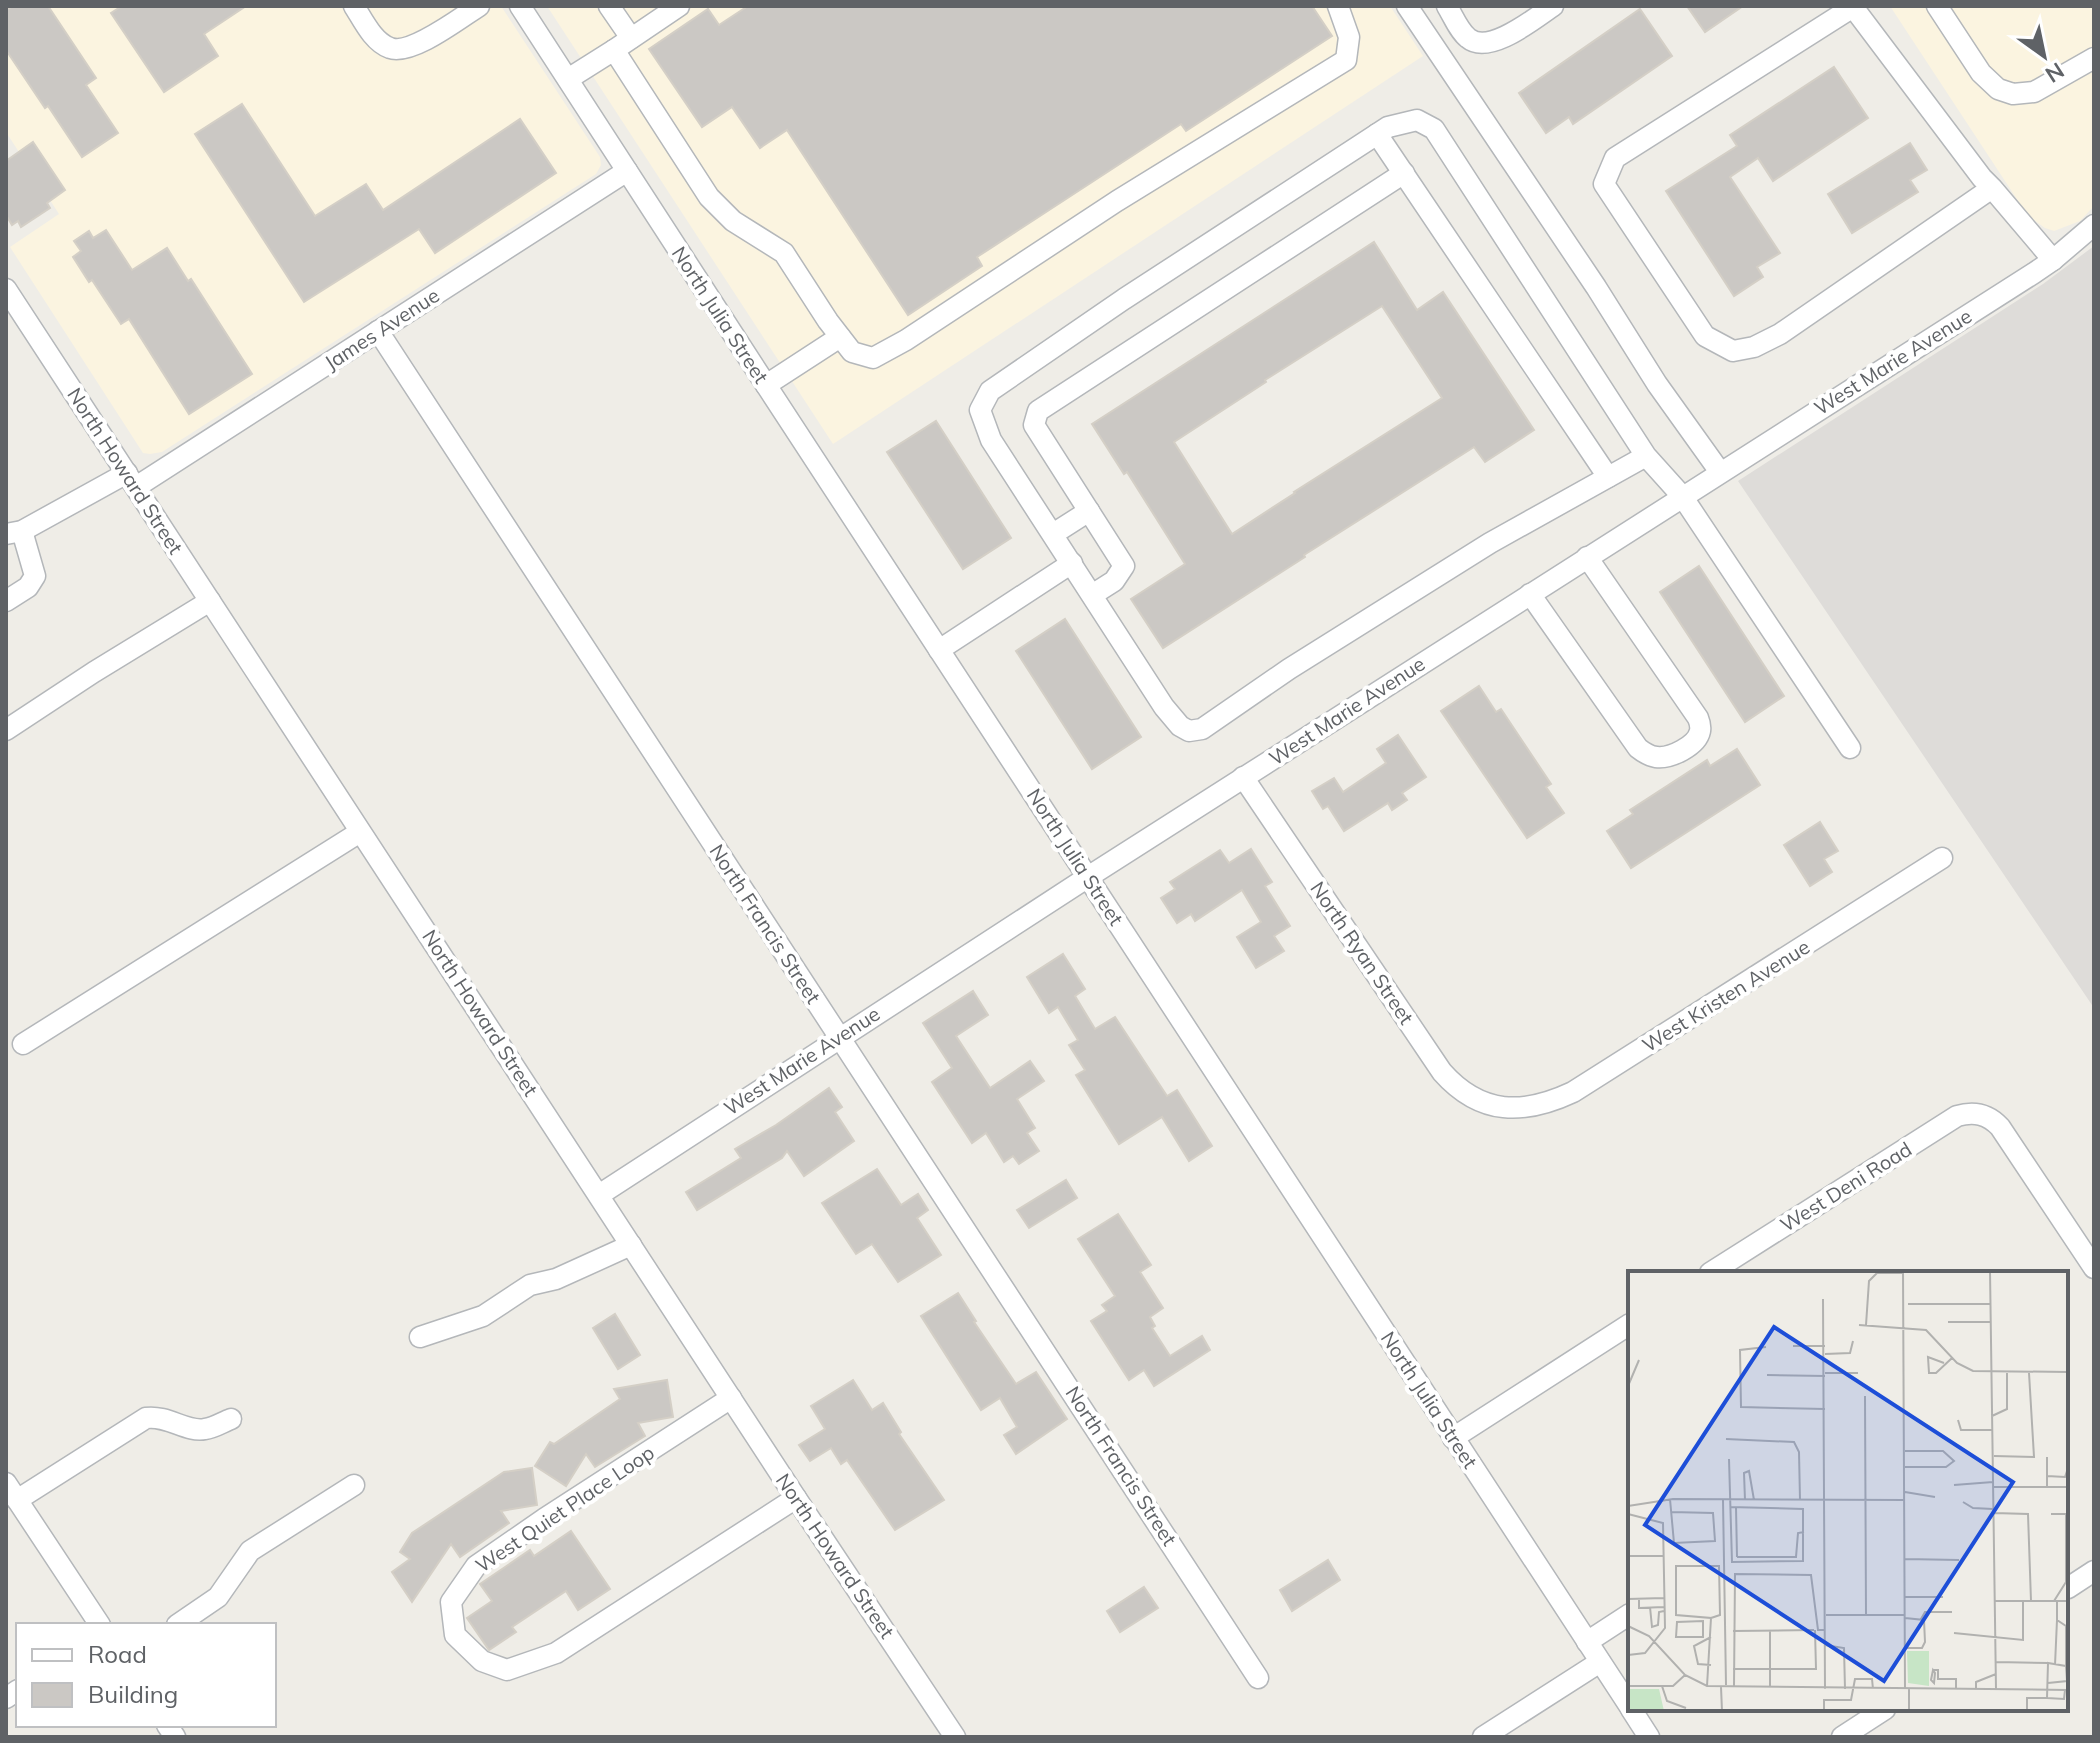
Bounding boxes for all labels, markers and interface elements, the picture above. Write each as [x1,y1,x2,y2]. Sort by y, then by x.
north arrow [2004,16,2084,96]
text: N [2040,57,2069,89]
street label: North Julia Street [667,242,774,388]
street label: James Avenue [320,282,444,375]
street label: West Marie Avenue [1809,303,1976,420]
street label: North Howard Street [62,383,189,559]
street label: West Marie Avenue [1264,651,1429,770]
street label: North Julia Street [1022,784,1129,930]
street label: North Francis Street [705,839,826,1008]
street label: North Ryan Street [1305,877,1419,1029]
street label: North Howard Street [417,925,544,1101]
street label: West Kristen Avenue [1637,934,1814,1057]
street label: West Marie Avenue [719,1001,884,1120]
street label: West Deni Road [1775,1136,1916,1237]
inset map [1628,1271,2068,1711]
street label: North Julia Street [1376,1327,1483,1473]
street label: North Francis Street [1061,1381,1182,1550]
street label: West Quiet Place Loop [471,1439,659,1578]
street label: North Howard Street [771,1469,900,1643]
legend [16,1623,276,1727]
text: Road [88,1639,147,1669]
text: Building [88,1679,178,1709]

